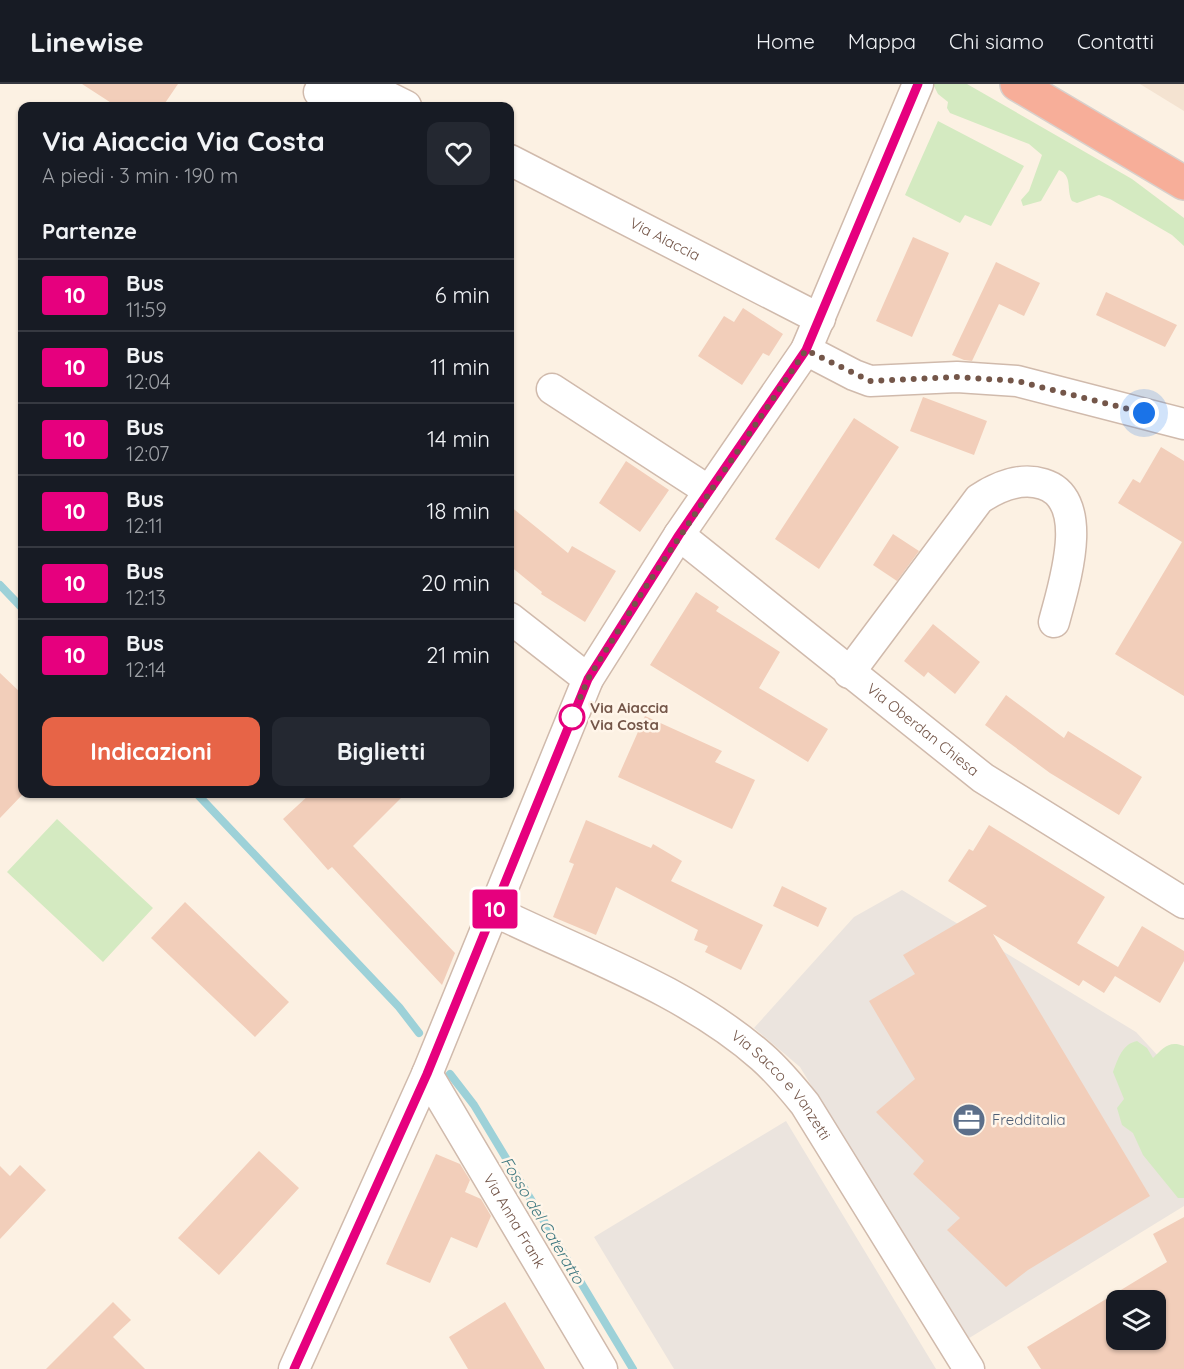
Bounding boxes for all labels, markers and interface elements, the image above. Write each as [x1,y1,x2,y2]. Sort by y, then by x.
text: Linewise [30,24,144,59]
text: Home [756,28,815,54]
text: Mappa [848,28,916,54]
text: Chi siamo [949,28,1044,54]
text: Contatti [1077,28,1154,54]
button: heart [427,122,490,185]
text: Via Aiaccia Via Costa [42,123,325,158]
text: A piedi · 3 min · 190 m [42,163,238,188]
street label: Via Aiaccia [627,213,703,265]
text: Partenze [42,217,137,245]
text: Bus [126,269,164,297]
text: 6 min [435,281,490,309]
text: 10 [64,282,86,308]
text: 11:59 [126,297,167,322]
text: Bus [126,341,164,369]
text: 11 min [430,353,490,381]
text: 10 [64,354,86,380]
text: 12:04 [126,369,171,394]
your location [1129,398,1159,428]
text: Bus [126,413,164,441]
text: 14 min [427,425,490,453]
text: 10 [64,426,86,452]
text: 12:07 [126,441,169,466]
text: Bus [126,485,164,513]
text: 18 min [426,497,490,525]
text: 10 [64,498,86,524]
text: 12:11 [126,513,163,538]
text: Bus [126,557,164,585]
text: 20 min [421,569,490,597]
text: 10 [64,570,86,596]
text: 12:13 [126,585,166,610]
text: Bus [126,629,164,657]
text: 21 min [426,641,490,669]
text: 10 [64,642,86,668]
text: 12:14 [126,657,166,682]
street label: Via Oberdan Chiesa [863,679,983,780]
place label: Via Aiaccia Via Costa [590,698,668,734]
marker: Via Aiaccia Via Costa [559,704,585,730]
button: Indicazioni [42,717,260,786]
button: Biglietti [272,717,490,786]
line badge: 10 [468,890,522,928]
text: 10 [484,896,506,922]
street label: Via Sacco e Vanzetti [728,1026,835,1143]
office icon: Fredditalia [951,1102,987,1138]
place label: Fredditalia [992,1110,1066,1129]
water label: Fosso del Cateratto [497,1153,590,1288]
street label: Via Anna Frank [479,1170,550,1271]
map controls [1106,1290,1166,1350]
button: layers [1106,1290,1166,1350]

